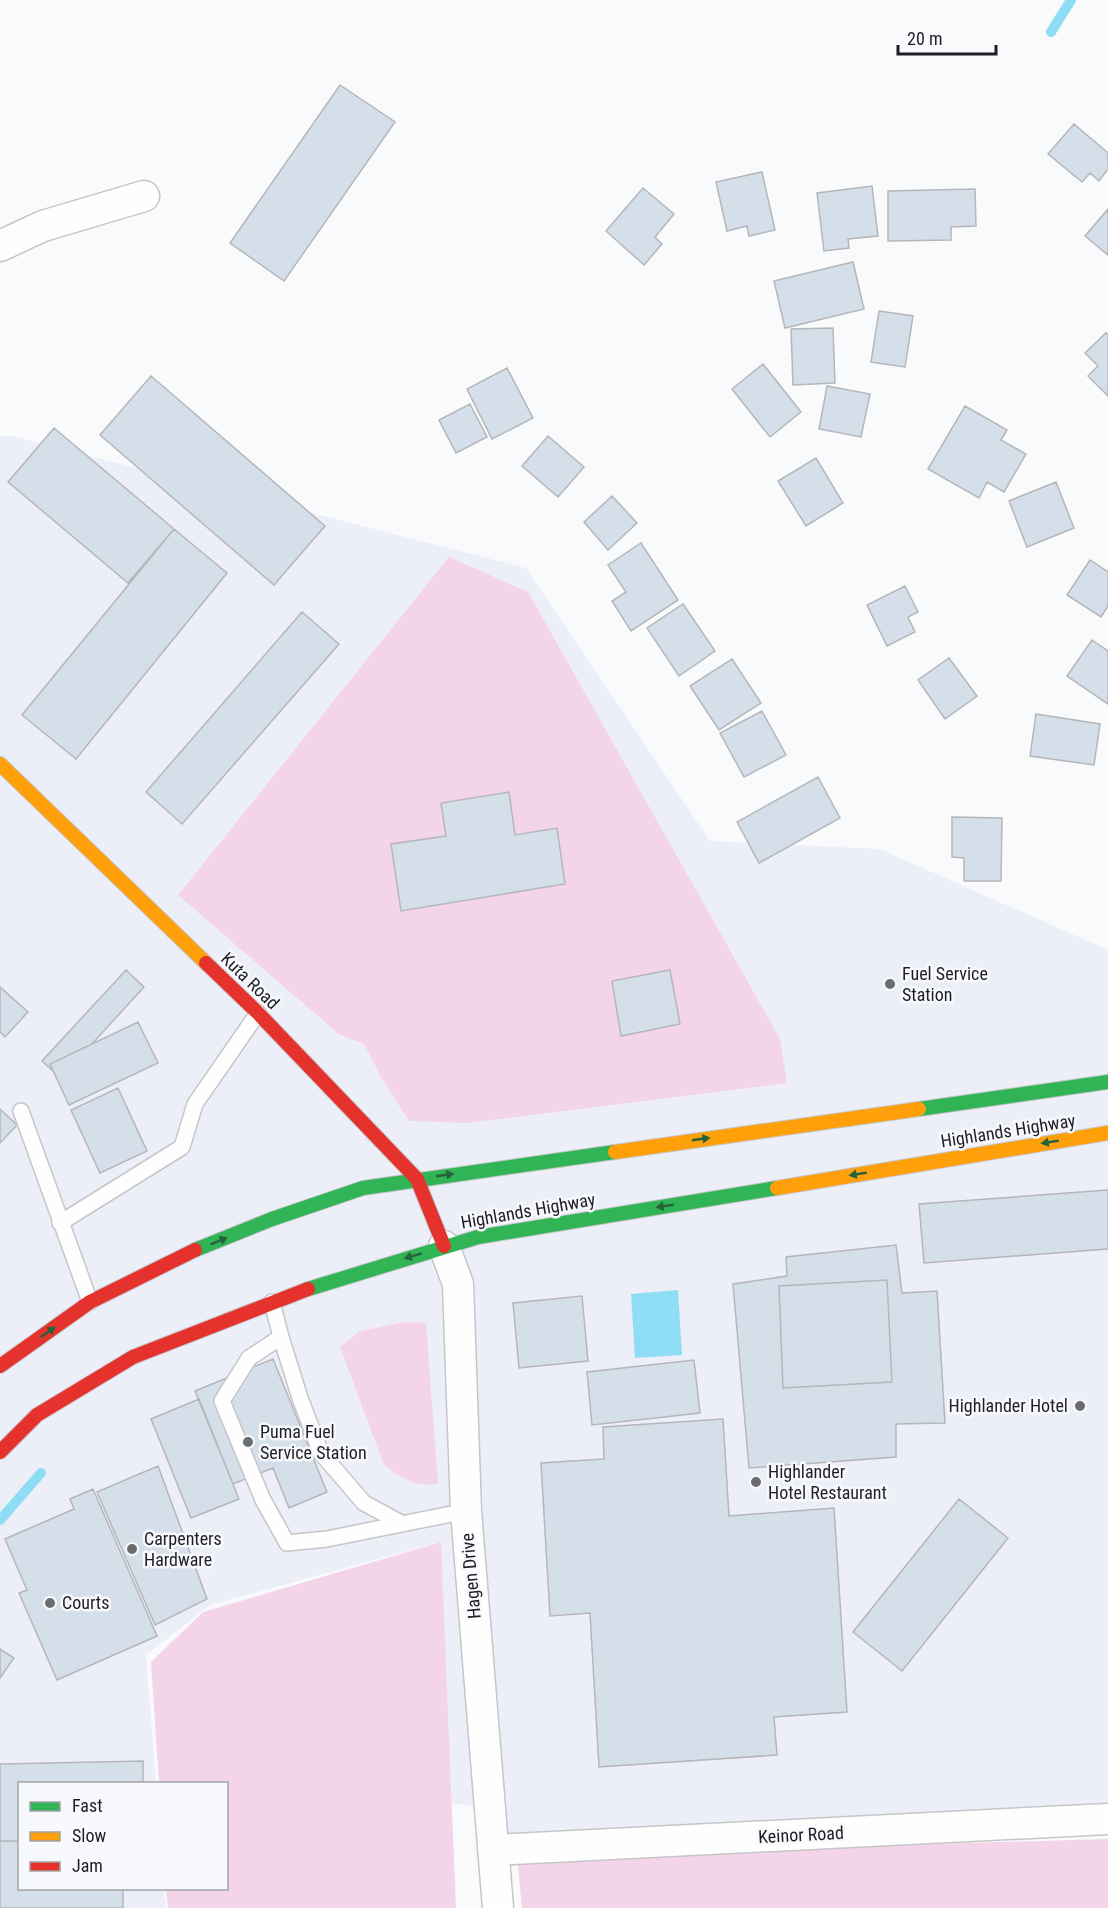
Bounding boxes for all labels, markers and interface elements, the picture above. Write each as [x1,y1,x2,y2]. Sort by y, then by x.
scale bar [898,18,996,56]
text: 20 m [907,28,942,49]
street label: Kuta Road [217,948,284,1013]
place label: Fuel Service Station [902,963,988,1005]
marker: Fuel Service Station [883,977,897,991]
street label: Highlands Highway [939,1109,1077,1152]
one-way arrow [692,1134,711,1144]
one-way arrow [1041,1138,1060,1147]
one-way arrow [848,1170,867,1179]
one-way arrow [436,1171,455,1180]
street label: Highlands Highway [459,1188,597,1233]
one-way arrow [656,1201,675,1210]
one-way arrow [210,1236,228,1245]
one-way arrow [404,1251,422,1261]
one-way arrow [40,1327,55,1339]
place label: Highlander Hotel [949,1395,1068,1416]
marker: Highlander Hotel [1073,1399,1087,1413]
place label: Puma Fuel Service Station [260,1421,367,1463]
marker: Puma Fuel Service Station [241,1435,255,1449]
place label: Highlander Hotel Restaurant [768,1461,887,1503]
marker: Highlander Hotel Restaurant [749,1475,763,1489]
place label: Carpenters Hardware [144,1528,222,1570]
street label: Hagen Drive [456,1532,485,1620]
marker: Carpenters Hardware [125,1542,139,1556]
place label: Courts [62,1592,109,1613]
marker: Courts [43,1596,57,1610]
legend [18,1782,228,1890]
text: Fast [72,1795,103,1816]
street label: Keinor Road [758,1822,844,1847]
text: Slow [72,1825,107,1846]
text: Jam [72,1855,103,1876]

